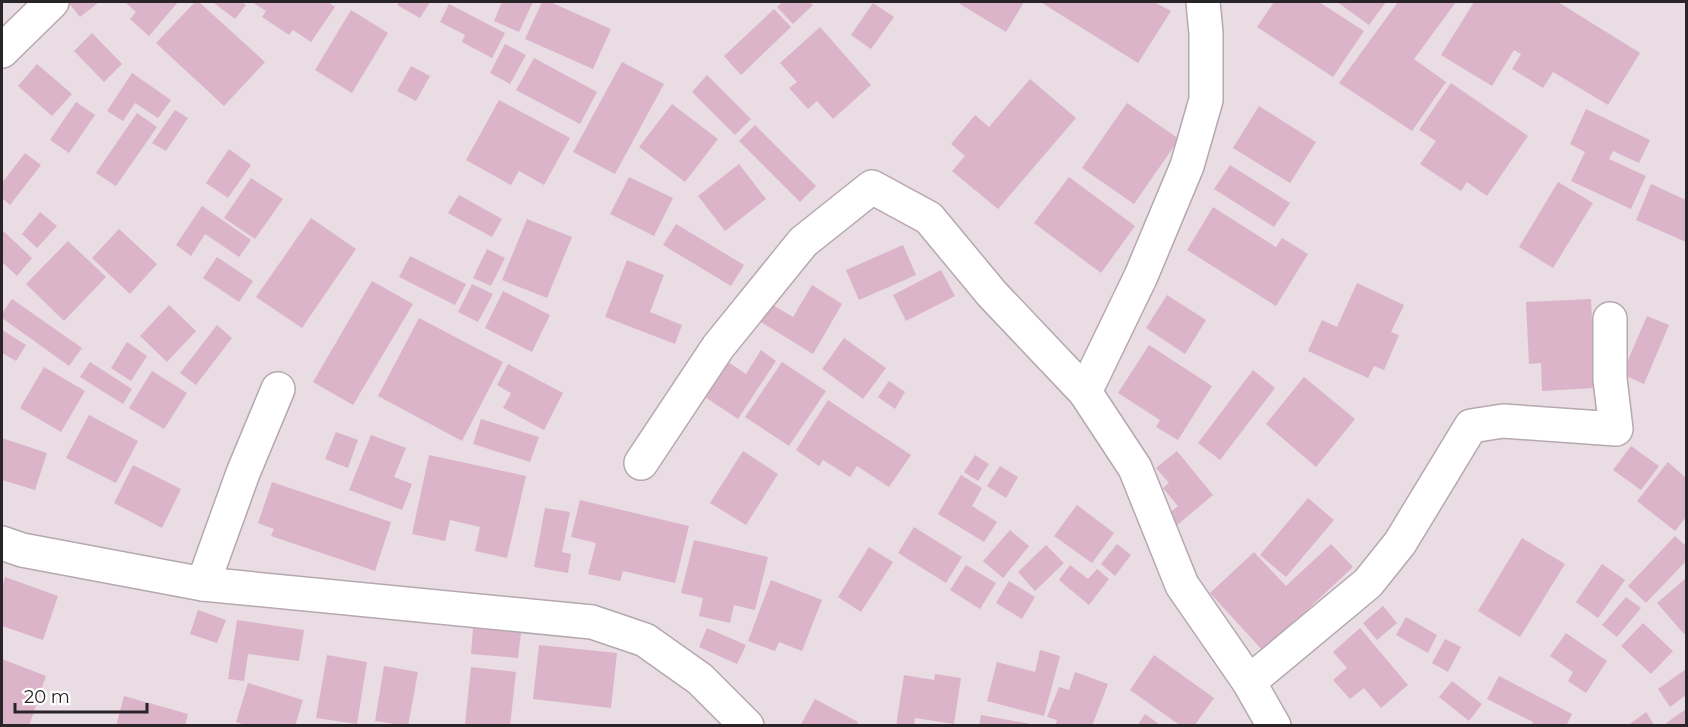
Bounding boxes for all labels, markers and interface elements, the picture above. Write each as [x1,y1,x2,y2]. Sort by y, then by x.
scale bar [15,676,147,714]
text: 20 m [24,686,70,708]

